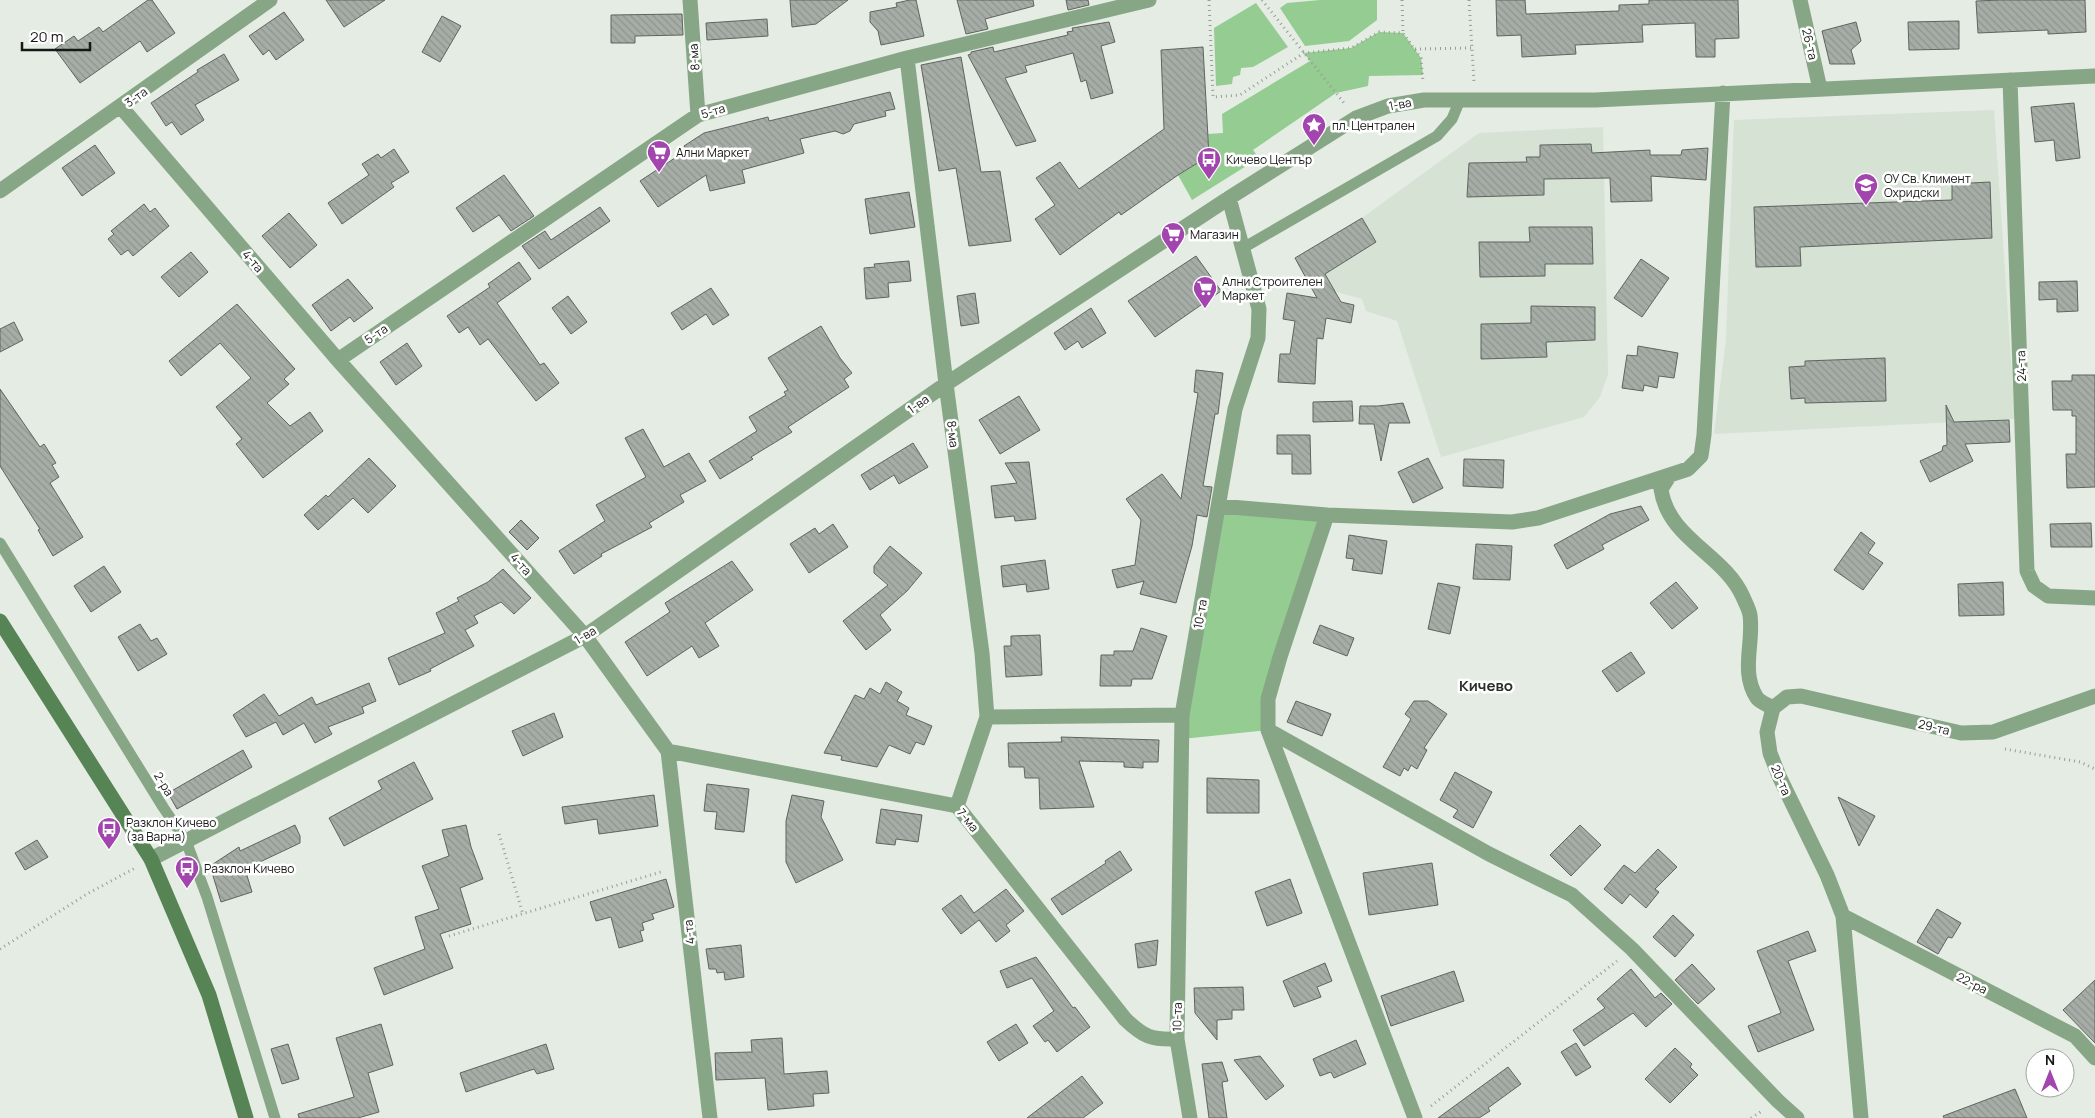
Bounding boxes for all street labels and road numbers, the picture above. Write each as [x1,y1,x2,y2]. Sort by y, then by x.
street label: 26-та [1798,27,1822,61]
street label: 8-ма [685,43,703,71]
street label: 3-та [121,83,151,111]
street label: 1-ва [1387,93,1413,115]
street label: 5-та [699,99,727,123]
street label: 4-та [239,246,267,276]
street label: 5-та [361,320,391,348]
street label: 24-та [2012,350,2030,382]
street label: 1-ва [904,390,932,418]
street label: 8-ма [943,420,963,448]
street label: 4-та [506,549,536,579]
street label: 10-та [1189,598,1211,630]
street label: 1-ва [571,622,599,648]
street label: 29-та [1917,715,1951,739]
street label: 20-та [1767,762,1795,798]
street label: 2-ра [150,769,178,799]
street label: 7-ма [953,805,983,835]
street label: 4-та [679,919,699,945]
street label: 22-ра [1954,968,1990,998]
street label: 10-та [1168,1002,1186,1032]

